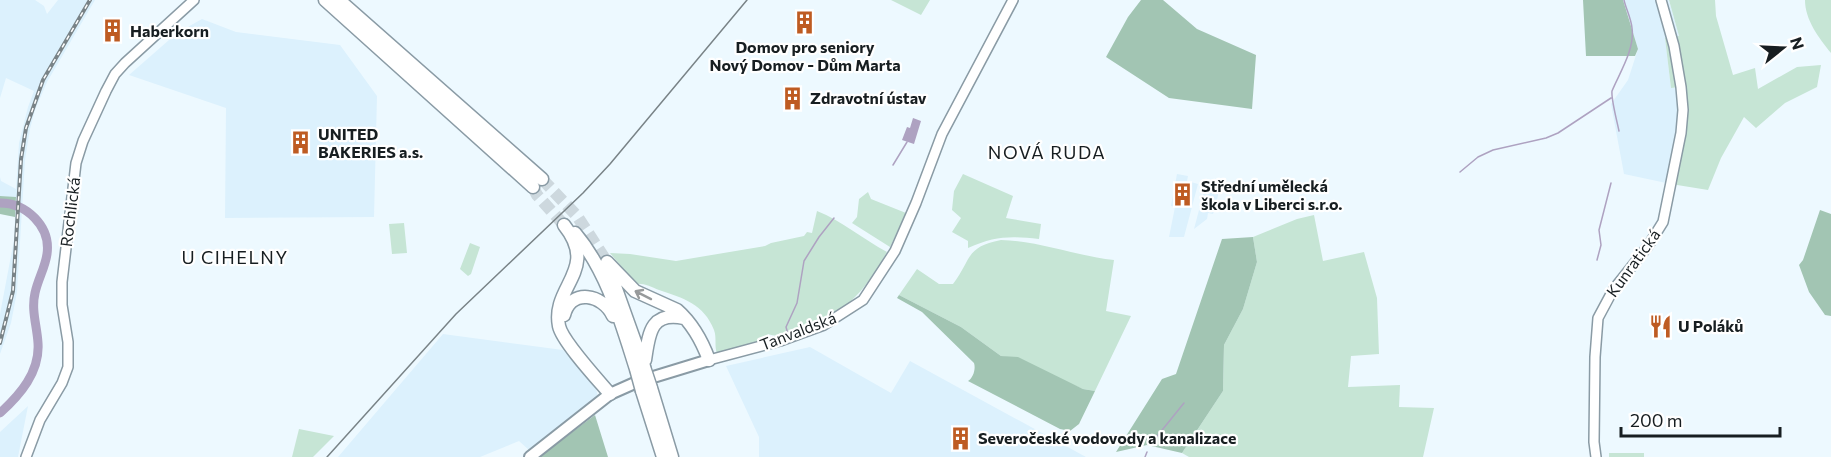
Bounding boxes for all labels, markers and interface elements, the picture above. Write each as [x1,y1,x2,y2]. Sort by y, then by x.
building icon: Domov pro seniory Nový Domov - Dům Marta [792,9,818,35]
building icon: Haberkorn [99,18,125,44]
north arrow [1753,18,1813,78]
place label: Haberkorn [130,21,209,40]
text: N [1787,35,1809,52]
place label: Domov pro seniory Nový Domov - Dům Marta [709,37,901,74]
building icon: Zdravotní ústav [779,85,805,111]
place label: Zdravotní ústav [810,88,927,107]
place label: UNITED BAKERIES a.s. [318,124,423,161]
building icon: UNITED BAKERIES a.s. [287,130,313,156]
district label: NOVÁ RUDA [988,141,1106,163]
street label: Rochlická [56,176,83,248]
place label: Střední umělecká škola v Liberci s.r.o. [1201,176,1343,213]
building icon: Střední umělecká škola v Liberci s.r.o. [1170,182,1196,208]
street label: Kunratická [1602,225,1663,300]
district label: U CIHELNY [181,246,289,268]
one-way arrow [634,289,652,301]
street label: Tanvaldská [757,307,839,354]
restaurant icon: U Poláků [1647,313,1673,339]
place label: U Poláků [1678,316,1743,335]
scale bar [1621,400,1780,438]
text: 200 m [1630,409,1683,431]
building icon: Severočeské vodovody a kanalizace [947,425,973,451]
place label: Severočeské vodovody a kanalizace [978,428,1236,447]

